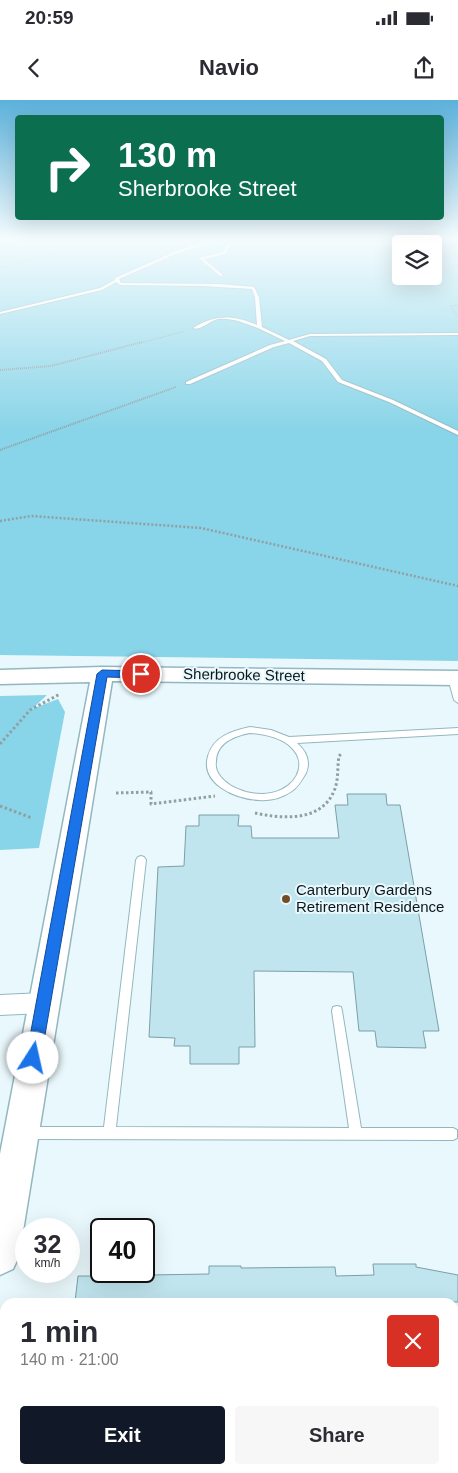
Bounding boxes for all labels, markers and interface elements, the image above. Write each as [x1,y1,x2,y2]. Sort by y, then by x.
text: 20:59 [25,7,74,28]
icon: back [20,54,48,82]
icon: share [410,54,438,82]
text: Navio [199,55,259,80]
icon: right [35,135,100,200]
text: 130 m [118,135,217,174]
text: Sherbrooke Street [118,176,297,201]
map controls [392,235,442,285]
button: layers [392,235,442,285]
pin [120,653,162,695]
icon: arrive [127,660,155,688]
street label: Sherbrooke Street [183,665,306,684]
place label: Canterbury Gardens Retirement Residence [296,881,444,915]
marker: Canterbury Gardens Retirement Residence [280,893,292,905]
position arrow [6,1031,58,1083]
speed limit sign: 40 [90,1218,155,1283]
text: 32 [34,1230,61,1258]
text: km/h [34,1256,61,1270]
text: 1 min [20,1315,98,1348]
button: close [387,1315,439,1367]
text: 140 m · 21:00 [20,1351,119,1368]
button: Exit [20,1406,225,1464]
button: Share [235,1406,439,1464]

